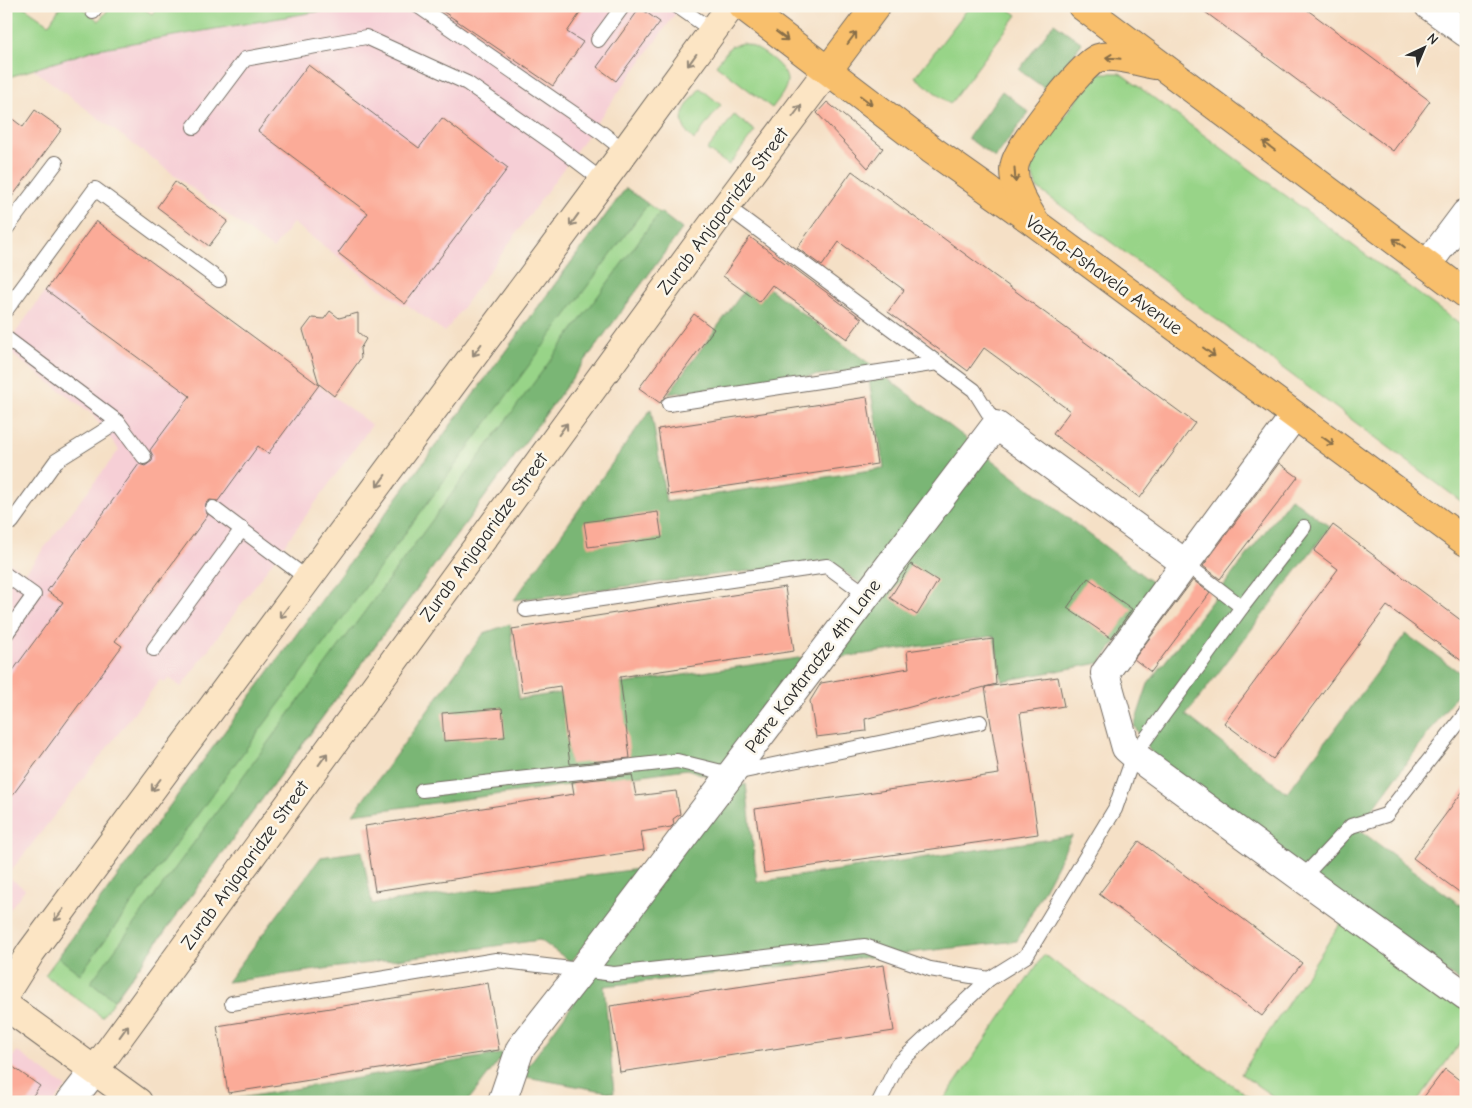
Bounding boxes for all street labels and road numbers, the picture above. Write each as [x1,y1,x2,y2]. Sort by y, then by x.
street label: Zurab Anjaparidze Street [653,123,793,299]
street label: Vazha-Pshavela Avenue [1021,211,1187,339]
street label: Zurab Anjaparidze Street [415,448,553,626]
street label: Petre Kavtaradze 4th Lane [740,575,886,757]
street label: Zurab Anjaparidze Street [176,776,314,954]

